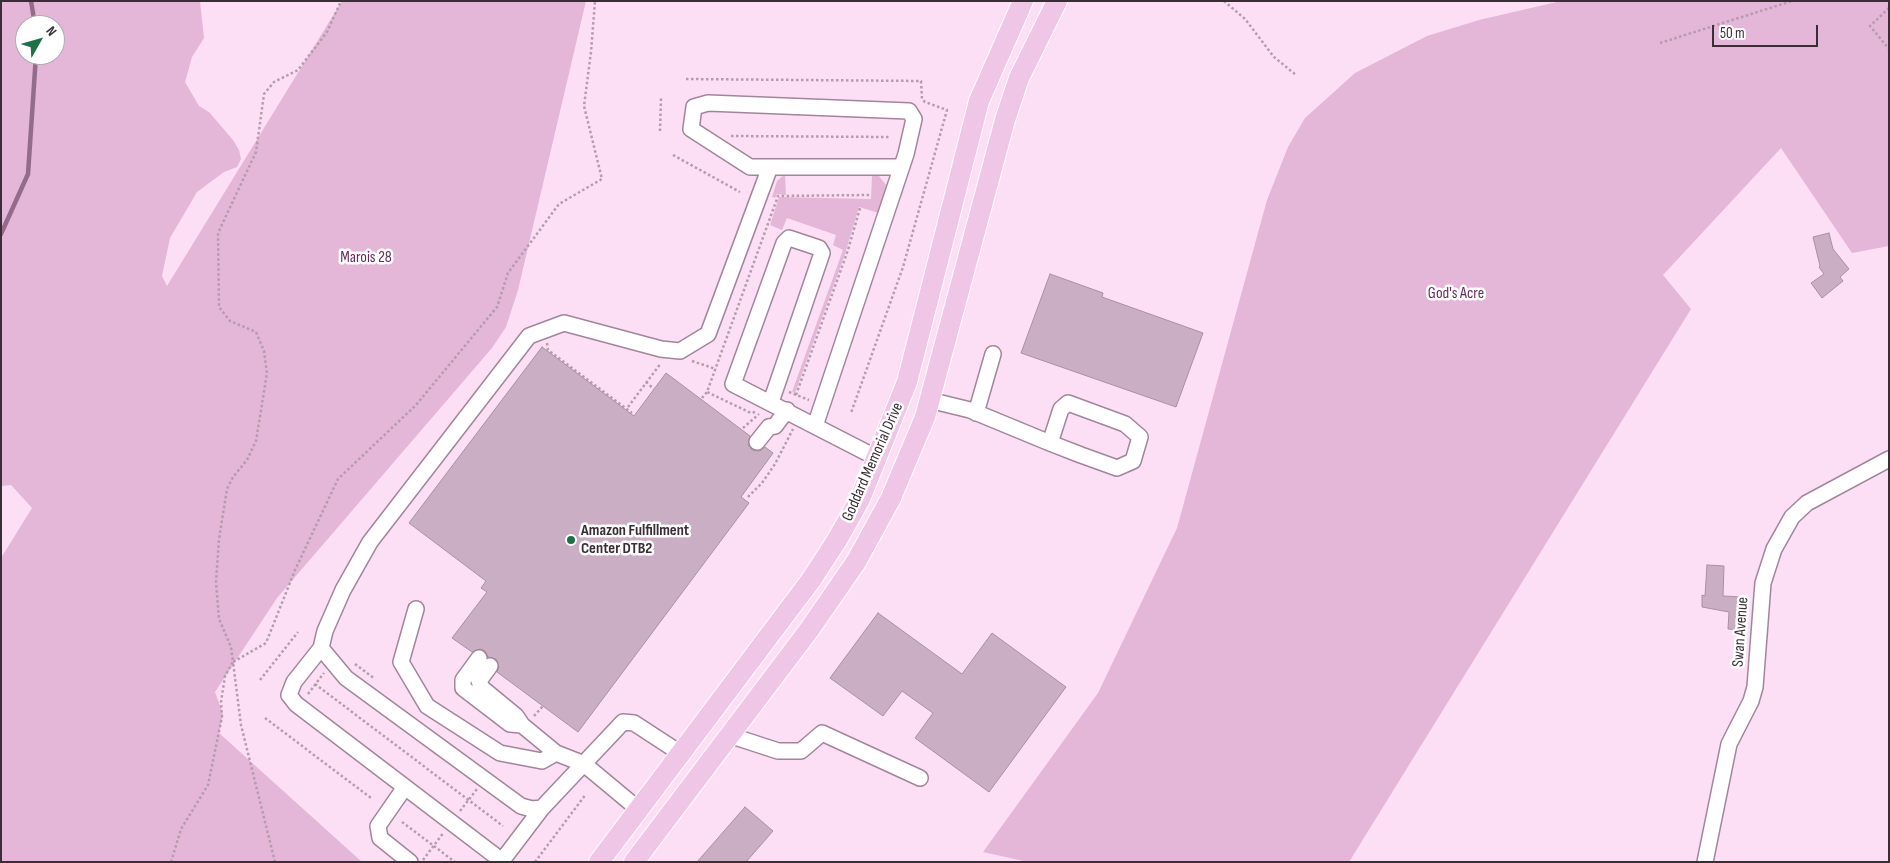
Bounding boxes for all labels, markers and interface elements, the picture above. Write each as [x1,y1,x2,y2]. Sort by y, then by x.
north arrow [15,15,65,65]
scale bar [1715,15,1821,47]
text: N [42,23,60,39]
text: 50 m [1720,24,1745,43]
park label: Marois 28 [340,248,392,268]
park label: God's Acre [1428,284,1484,304]
street label: Goddard Memorial Drive [838,400,908,524]
place label: Amazon Fulfillment Center DTB2 [581,521,689,559]
marker: Amazon Fulfillment Center DTB2 [565,534,577,546]
street label: Swan Avenue [1729,596,1753,668]

